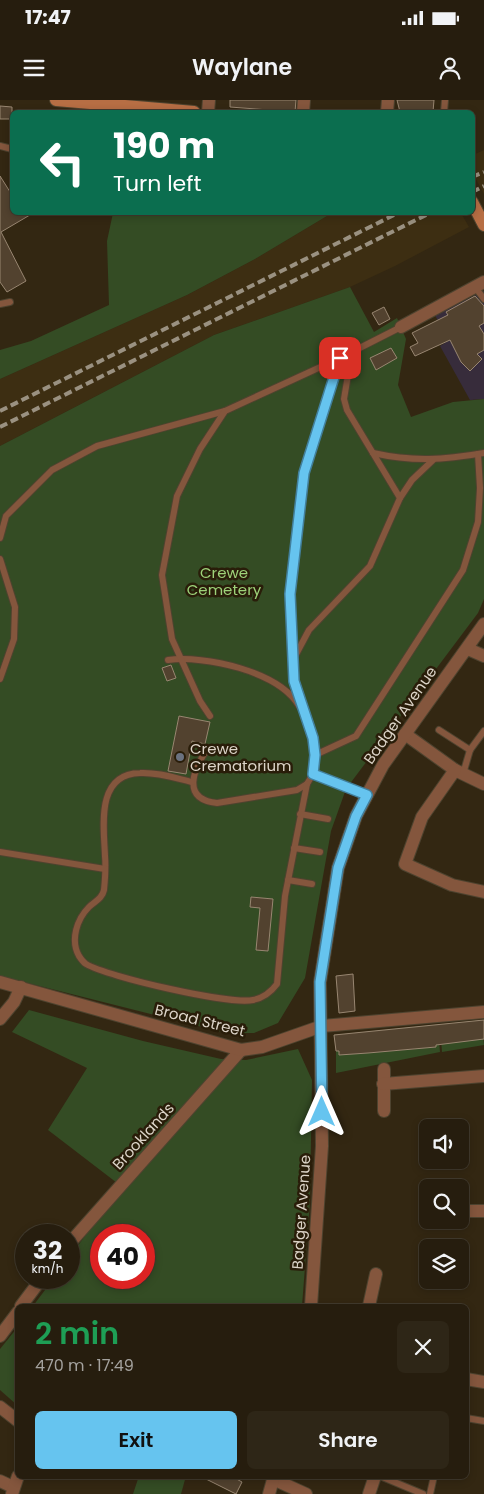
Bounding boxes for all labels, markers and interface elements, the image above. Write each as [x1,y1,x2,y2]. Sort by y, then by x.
text: 17:47 [25,4,71,31]
text: Waylane [192,52,292,83]
icon: menu [20,54,48,82]
icon: person [436,54,464,82]
text: 190 m [113,121,215,170]
icon: left [30,130,95,195]
text: Turn left [113,168,201,199]
pin [319,337,361,379]
icon: arrive [326,344,354,372]
park label: Crewe Cemetery [187,562,262,600]
street label: Badger Avenue [358,662,442,768]
place label: Crewe Crematorium [190,738,291,776]
marker: Crewe Crematorium [174,751,186,763]
street label: Broad Street [153,999,247,1041]
position arrow [295,1085,347,1137]
street label: Brooklands [107,1098,179,1174]
map controls [419,1119,469,1289]
button: sound [419,1119,469,1169]
street label: Badger Avenue [287,1154,315,1270]
button: search [419,1179,469,1229]
speed limit sign: 40 [90,1224,155,1289]
text: 32 [33,1233,62,1268]
button: layers [419,1239,469,1289]
text: km/h [32,1260,63,1277]
text: 2 min [35,1312,119,1355]
button: close [397,1321,449,1373]
text: 470 m · 17:49 [35,1354,134,1377]
button: Exit [35,1411,237,1469]
button: Share [247,1411,449,1469]

